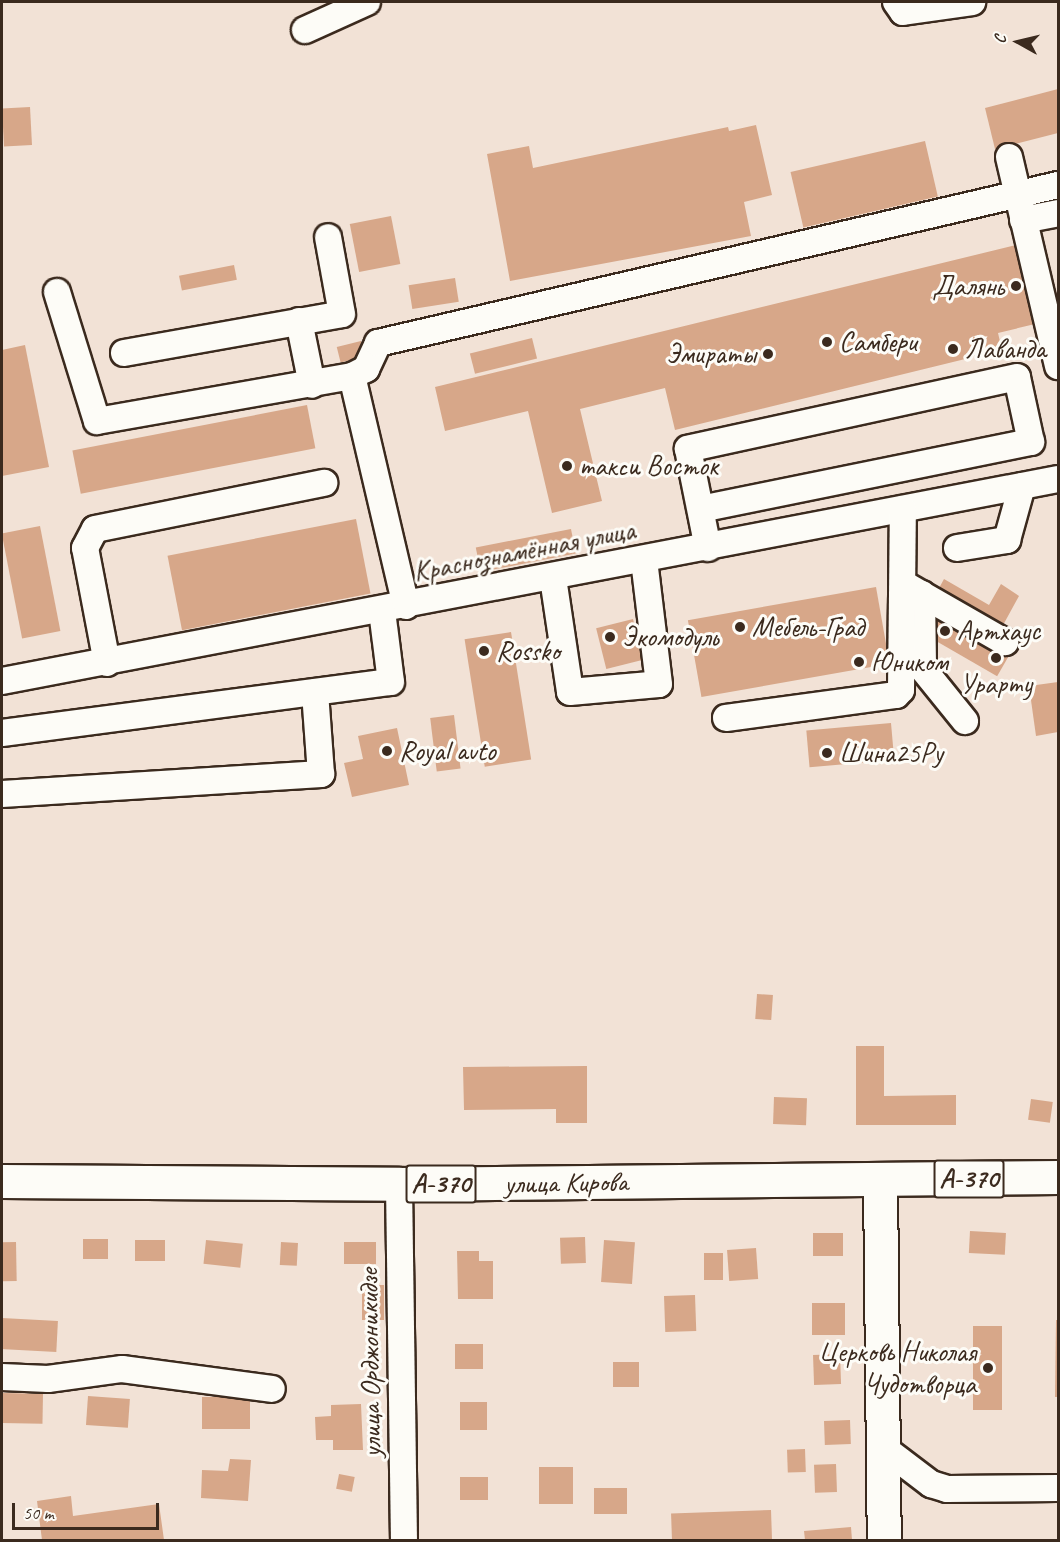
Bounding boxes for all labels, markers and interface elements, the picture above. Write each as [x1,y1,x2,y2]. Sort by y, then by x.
north arrow [988,12,1048,72]
text: С [990,34,1011,45]
place label: Далянь [932,269,1004,303]
marker: Далянь [1009,279,1023,293]
place label: Самбери [839,325,917,359]
place label: Лаванда [965,332,1046,366]
marker: Самбери [820,335,834,349]
place label: Эмираты [666,337,756,371]
marker: Лаванда [946,342,960,356]
marker: Эмираты [761,347,775,361]
place label: такси Восток [579,449,718,483]
marker: такси Восток [560,459,574,473]
street label: Краснознамённая улица [410,513,638,589]
place label: Мебель-Град [752,610,864,644]
place label: Артхаус [957,614,1040,648]
place label: Экомодуль [622,620,718,654]
marker: Мебель-Град [733,620,747,634]
marker: Артхаус [938,624,952,638]
marker: Экомодуль [603,630,617,644]
place label: Rossko [496,634,560,668]
marker: Rossko [477,644,491,658]
place label: Юником [871,645,948,679]
marker: Урарту [989,651,1003,665]
marker: Юником [852,655,866,669]
place label: Урарту [960,667,1032,701]
place label: Royal avto [399,734,496,768]
place label: Шина25Ру [839,736,943,770]
marker: Royal avto [380,744,394,758]
marker: Шина25Ру [820,746,834,760]
road number: А-370 [933,1155,1005,1203]
road number: А-370 [405,1160,477,1208]
street label: улица Кирова [504,1165,628,1201]
street label: улица Орджоникидзе [352,1269,388,1457]
place label: Церковь Николая Чудотворца [818,1335,976,1401]
marker: Церковь Николая Чудотворца [981,1361,995,1375]
scale bar [15,1491,162,1529]
text: 50 m [23,1502,54,1524]

